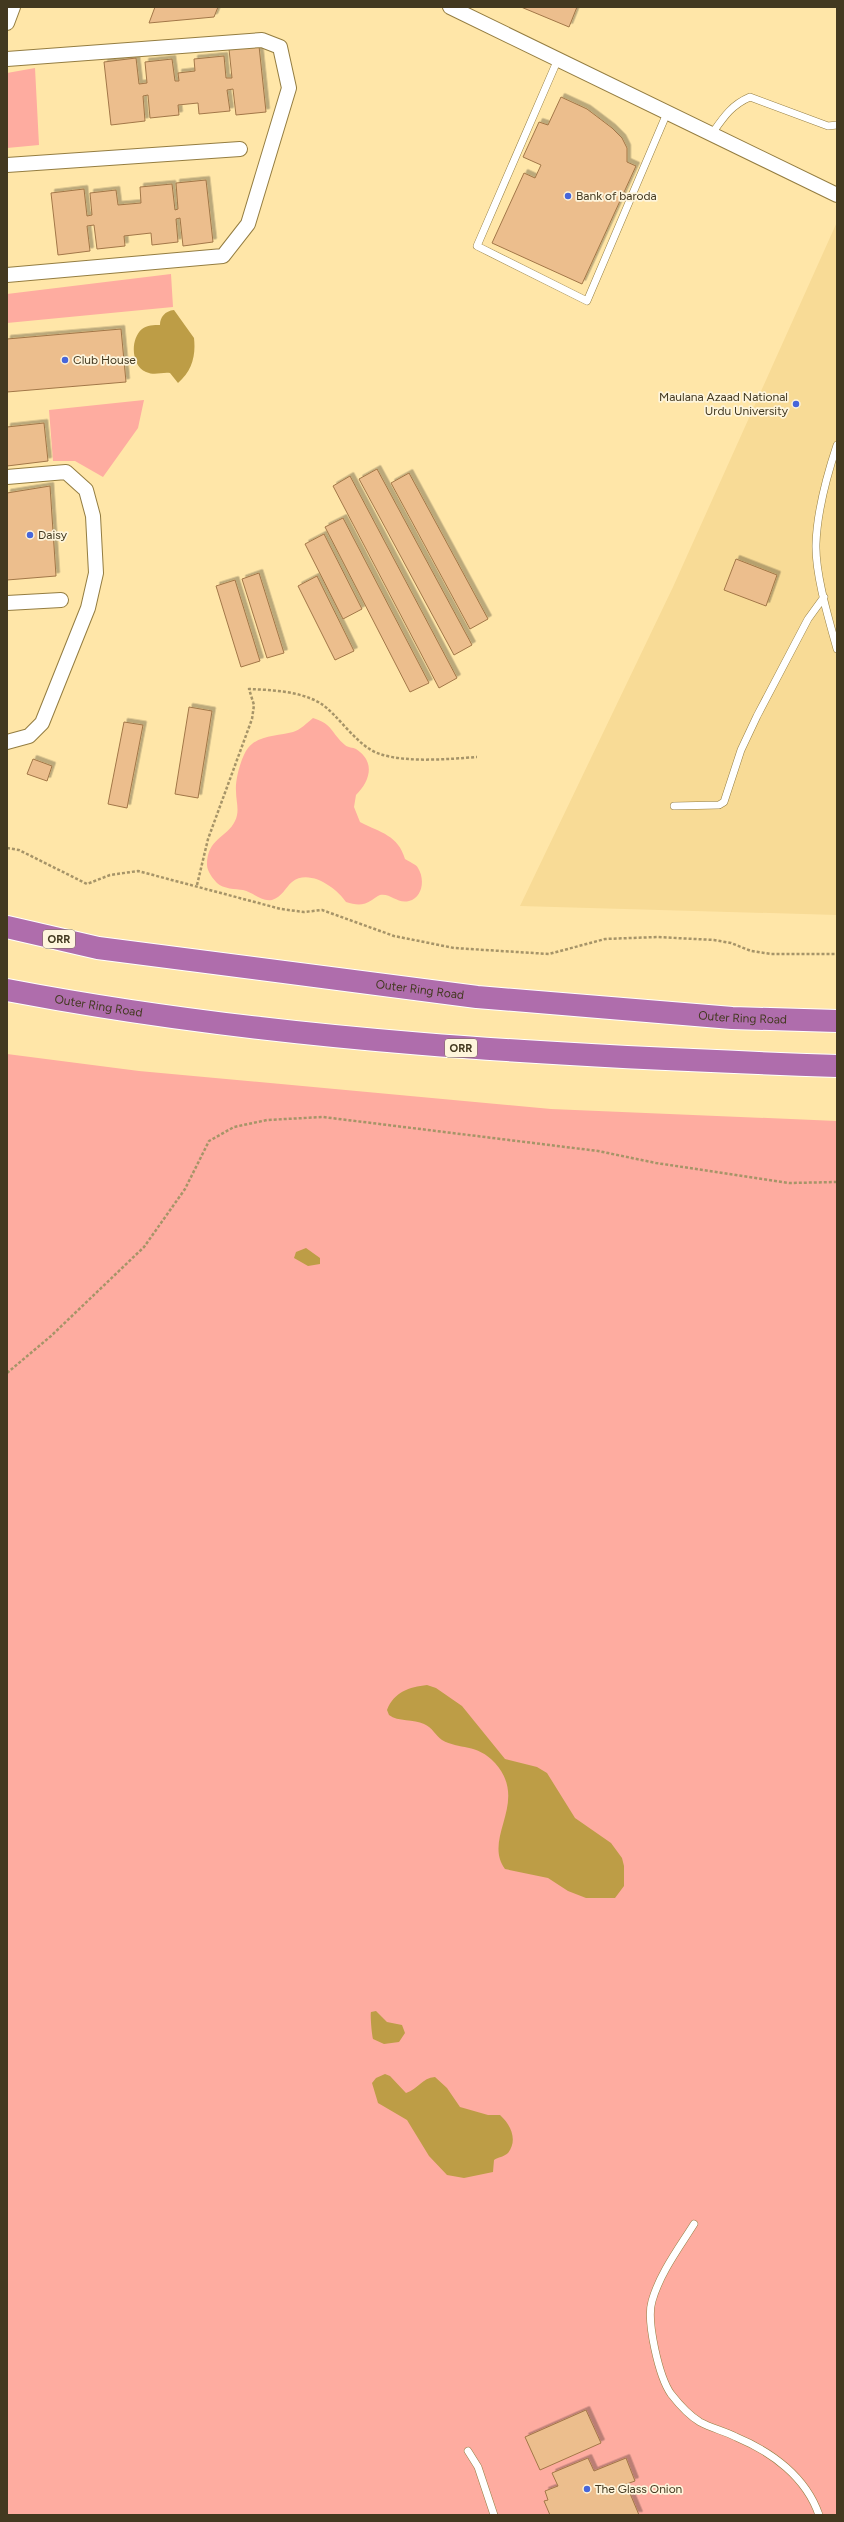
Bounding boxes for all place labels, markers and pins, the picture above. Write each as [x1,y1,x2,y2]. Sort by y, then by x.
place label: Bank of baroda [576,189,657,203]
marker: Bank of baroda [563,191,573,201]
place label: Club House [73,353,136,367]
marker: Club House [60,355,70,365]
place label: Maulana Azaad National Urdu University [659,390,789,418]
marker: Maulana Azaad National Urdu University [791,399,801,409]
place label: Daisy [38,528,68,542]
marker: Daisy [25,530,35,540]
place label: The Glass Onion [595,2482,683,2496]
marker: The Glass Onion [582,2484,592,2494]

